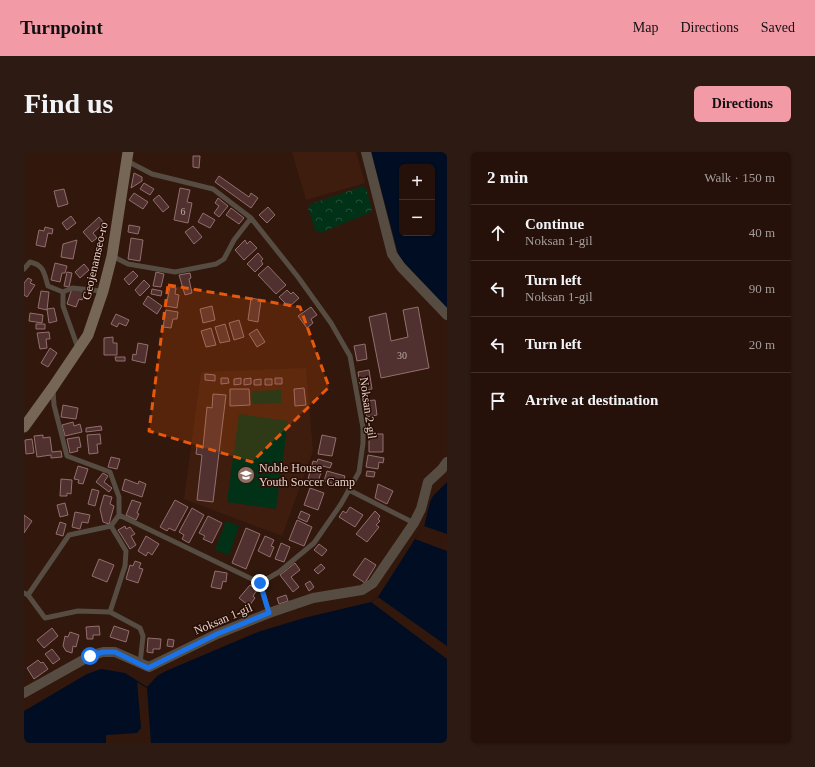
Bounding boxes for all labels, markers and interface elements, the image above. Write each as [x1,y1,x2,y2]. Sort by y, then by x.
text: Turnpoint [20,17,103,38]
text: Map [633,20,658,35]
text: Directions [680,20,739,35]
text: Saved [761,20,795,35]
button: Directions [694,86,791,122]
text: Find us [24,88,114,119]
map controls [399,164,435,236]
button: + [399,164,435,200]
text: 2 min [487,168,528,187]
text: Walk · 150 m [704,170,775,185]
button: − [399,200,435,236]
house number: 6 [181,206,186,217]
text: Continue [525,216,584,232]
street label: Geojenamseo-ro [79,221,111,301]
icon: ahead [487,222,509,244]
text: 40 m [749,225,775,240]
text: Noksan 1-gil [525,233,593,248]
text: Turn left [525,272,582,288]
icon: left [487,278,509,300]
text: 90 m [749,281,775,296]
text: Noksan 1-gil [525,289,593,304]
icon: left [487,334,509,356]
text: Turn left [525,336,582,352]
text: 20 m [749,337,775,352]
house number: 30 [397,350,407,361]
street label: Noksan 2-gil [357,376,379,440]
icon: arrive [487,390,509,412]
text: Arrive at destination [525,392,658,408]
place label: Noble House Youth Soccer Camp [259,461,355,489]
school or university icon: Noble House Youth Soccer Camp [236,465,256,485]
route end [251,574,269,592]
street label: Noksan 1-gil [192,600,255,638]
route start [81,647,99,665]

